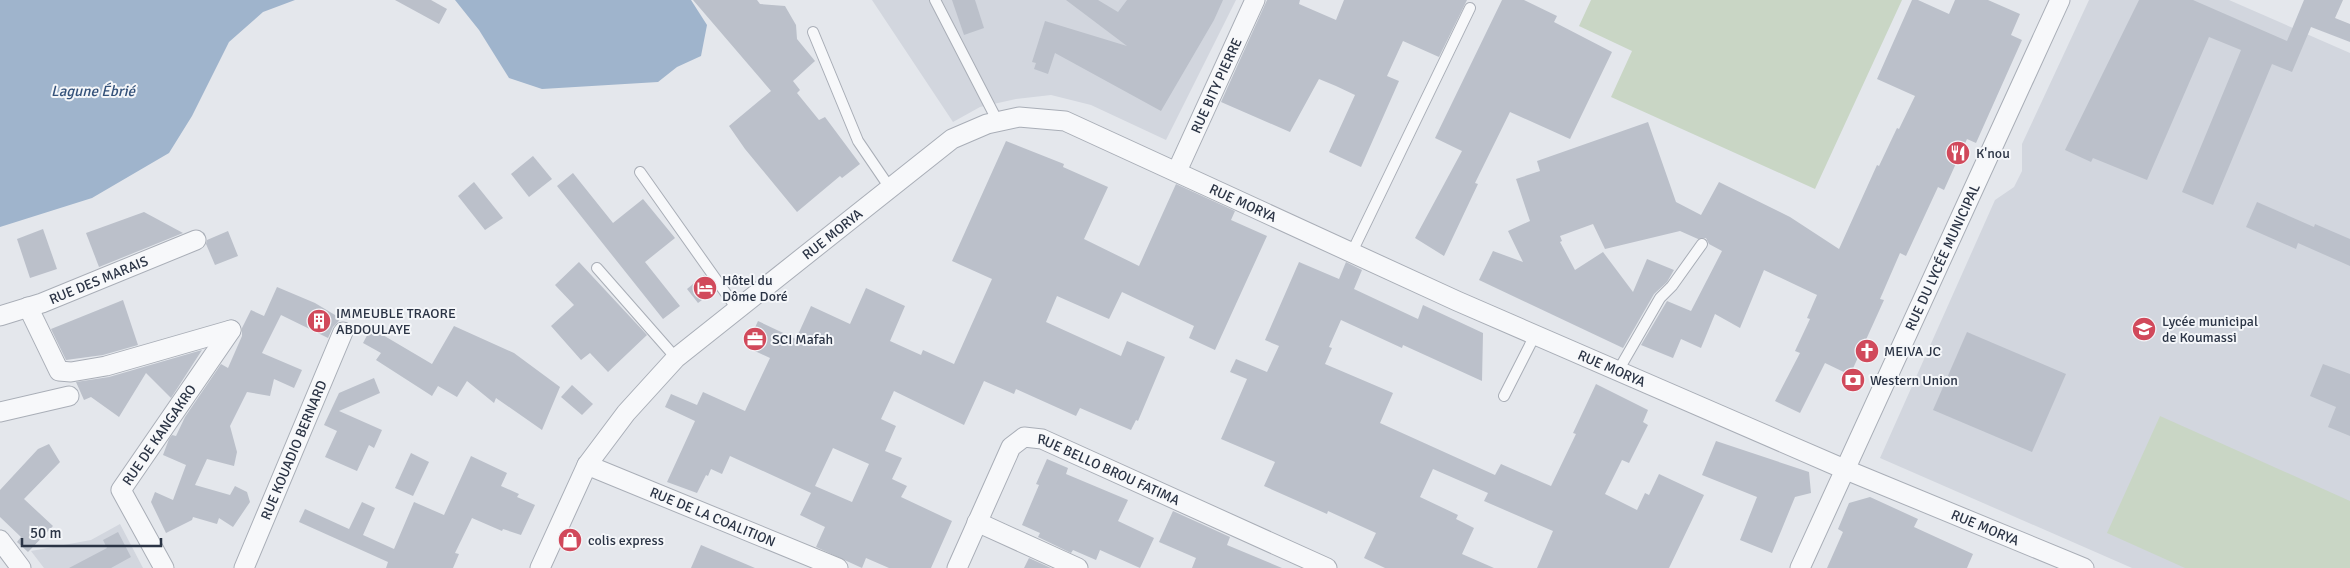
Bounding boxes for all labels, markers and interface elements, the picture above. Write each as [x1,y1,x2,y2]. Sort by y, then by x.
street label: RUE BITY PIERRE [1187,35,1246,136]
water label: Lagune Ébrié [51,82,137,100]
restaurant icon: K'nou [1945,140,1971,166]
place label: K'nou [1976,145,2010,162]
street label: RUE MORYA [1207,181,1280,226]
street label: RUE DU LYCÉE MUNICIPAL [1902,181,1984,334]
street label: RUE MORYA [799,205,866,263]
street label: RUE DES MARAIS [47,252,151,308]
place label: Hôtel du Dôme Doré [722,272,788,305]
hotel icon: Hôtel du Dôme Doré [692,275,718,301]
place label: IMMEUBLE TRAORE ABDOULAYE [336,305,456,338]
building icon: IMMEUBLE TRAORE ABDOULAYE [306,308,332,334]
place label: Lycée municipal de Koumassi [2162,313,2258,346]
school or university icon: Lycée municipal de Koumassi [2131,316,2157,342]
office icon: SCI Mafah [742,326,768,352]
place label: SCI Mafah [772,331,833,348]
church icon: MEIVA JC [1854,338,1880,364]
place label: MEIVA JC [1884,343,1941,360]
street label: RUE MORYA [1575,347,1648,391]
bank icon: Western Union [1840,367,1866,393]
place label: Western Union [1870,372,1958,389]
street label: RUE KOUADIO BERNARD [257,378,331,522]
street label: RUE DE KANGAKRO [119,381,200,489]
street label: RUE BELLO BROU FATIMA [1037,431,1183,509]
street label: RUE DE LA COALITION [647,484,778,550]
street label: RUE MORYA [1949,506,2022,550]
scale bar [22,516,161,548]
text: 50 m [30,524,61,542]
shop icon: colis express [557,527,583,553]
place label: colis express [588,532,664,549]

